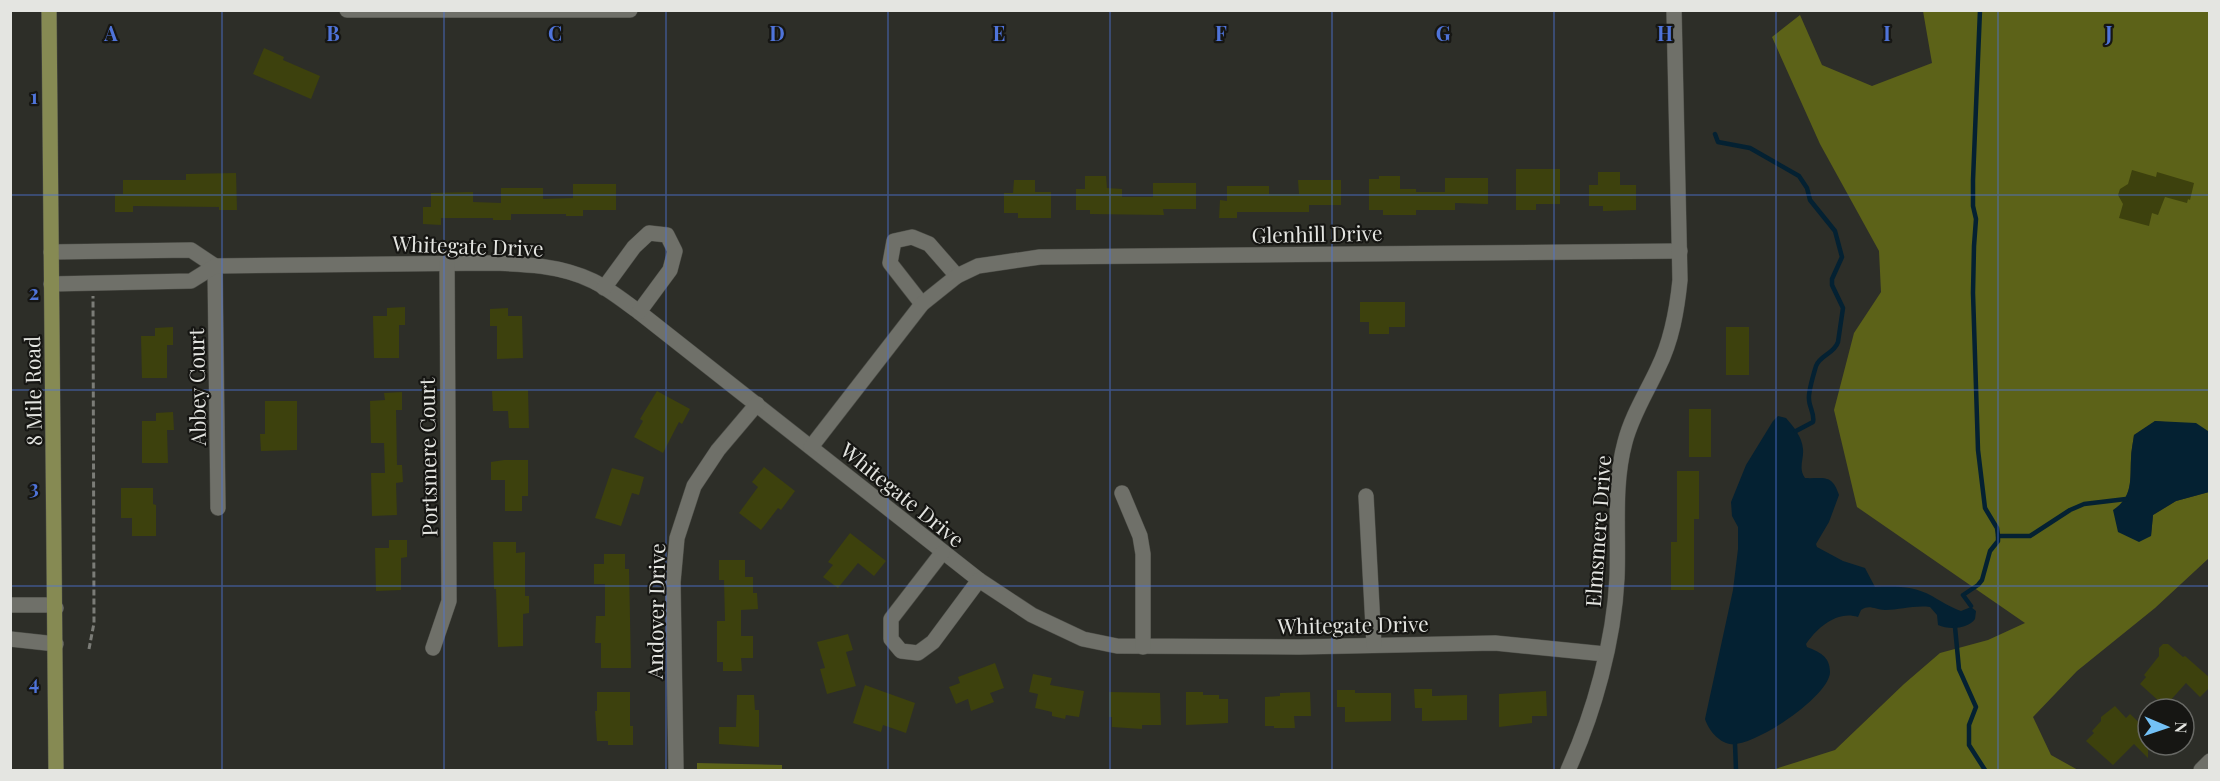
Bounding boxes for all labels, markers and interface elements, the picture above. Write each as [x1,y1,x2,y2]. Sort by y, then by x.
text: A [103,19,118,46]
text: B [326,19,340,46]
text: C [548,19,562,46]
text: D [769,19,785,46]
text: E [993,19,1005,46]
text: F [1215,19,1227,46]
text: G [1436,19,1451,46]
text: H [1657,19,1673,46]
text: I [1883,19,1891,46]
text: J [2104,19,2113,46]
text: 1 [30,82,38,109]
street label: Glenhill Drive [1251,218,1383,248]
street label: Whitegate Drive [391,228,544,262]
text: 2 [29,278,39,305]
street label: Abbey Court [181,327,211,447]
street label: 8 Mile Road [17,336,47,446]
street label: Portsmere Court [412,377,442,537]
street label: Whitegate Drive [835,435,971,553]
street label: Elmsmere Drive [1578,454,1616,608]
text: 3 [29,473,39,500]
street label: Andover Drive [640,543,670,680]
street label: Whitegate Drive [1276,609,1429,639]
text: 4 [29,668,39,695]
north arrow [2136,697,2196,757]
text: N [2171,721,2192,734]

